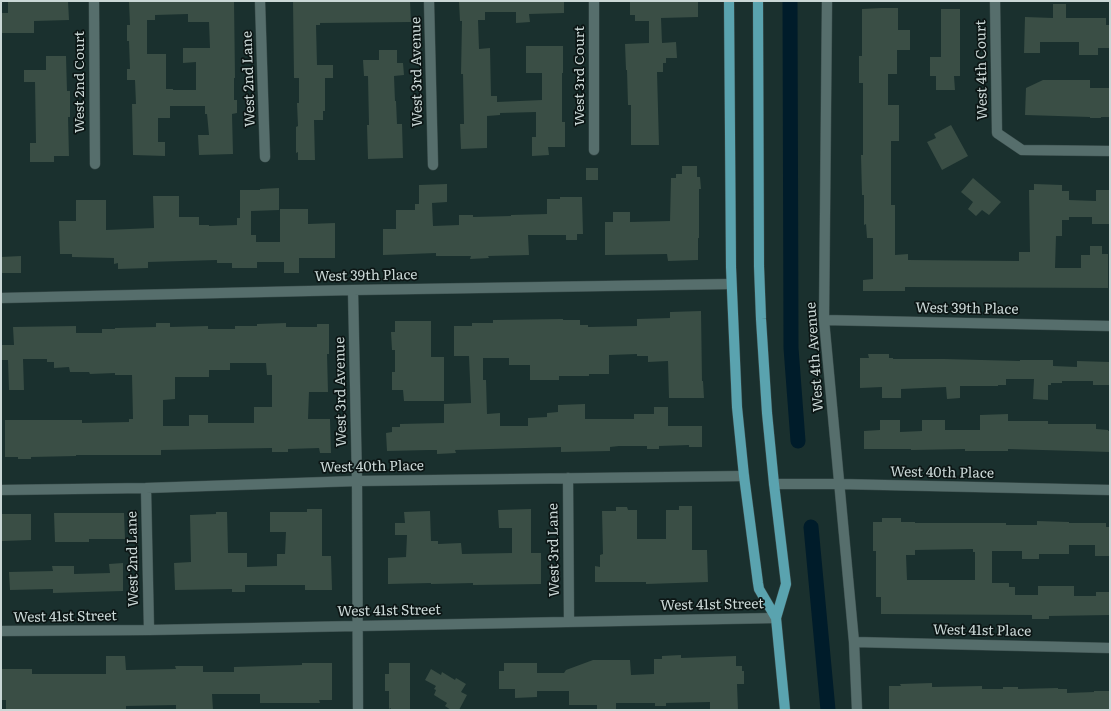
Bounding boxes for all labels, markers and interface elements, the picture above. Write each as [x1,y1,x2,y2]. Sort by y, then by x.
street label: West 3rd Avenue [408,17,426,127]
street label: West 4th Court [973,20,991,120]
street label: West 3rd Court [572,26,588,126]
street label: West 2nd Court [72,31,88,133]
street label: West 2nd Lane [239,31,259,127]
street label: West 39th Place [314,267,418,285]
street label: West 39th Place [915,300,1019,318]
street label: West 4th Avenue [803,301,827,413]
street label: West 3rd Avenue [332,337,350,447]
street label: West 40th Place [320,458,424,476]
street label: West 40th Place [890,464,994,482]
street label: West 3rd Lane [545,503,563,597]
street label: West 2nd Lane [124,511,142,607]
street label: West 41st Street [660,596,764,614]
street label: West 41st Street [337,602,441,620]
street label: West 41st Street [13,608,117,626]
street label: West 41st Place [933,622,1031,640]

